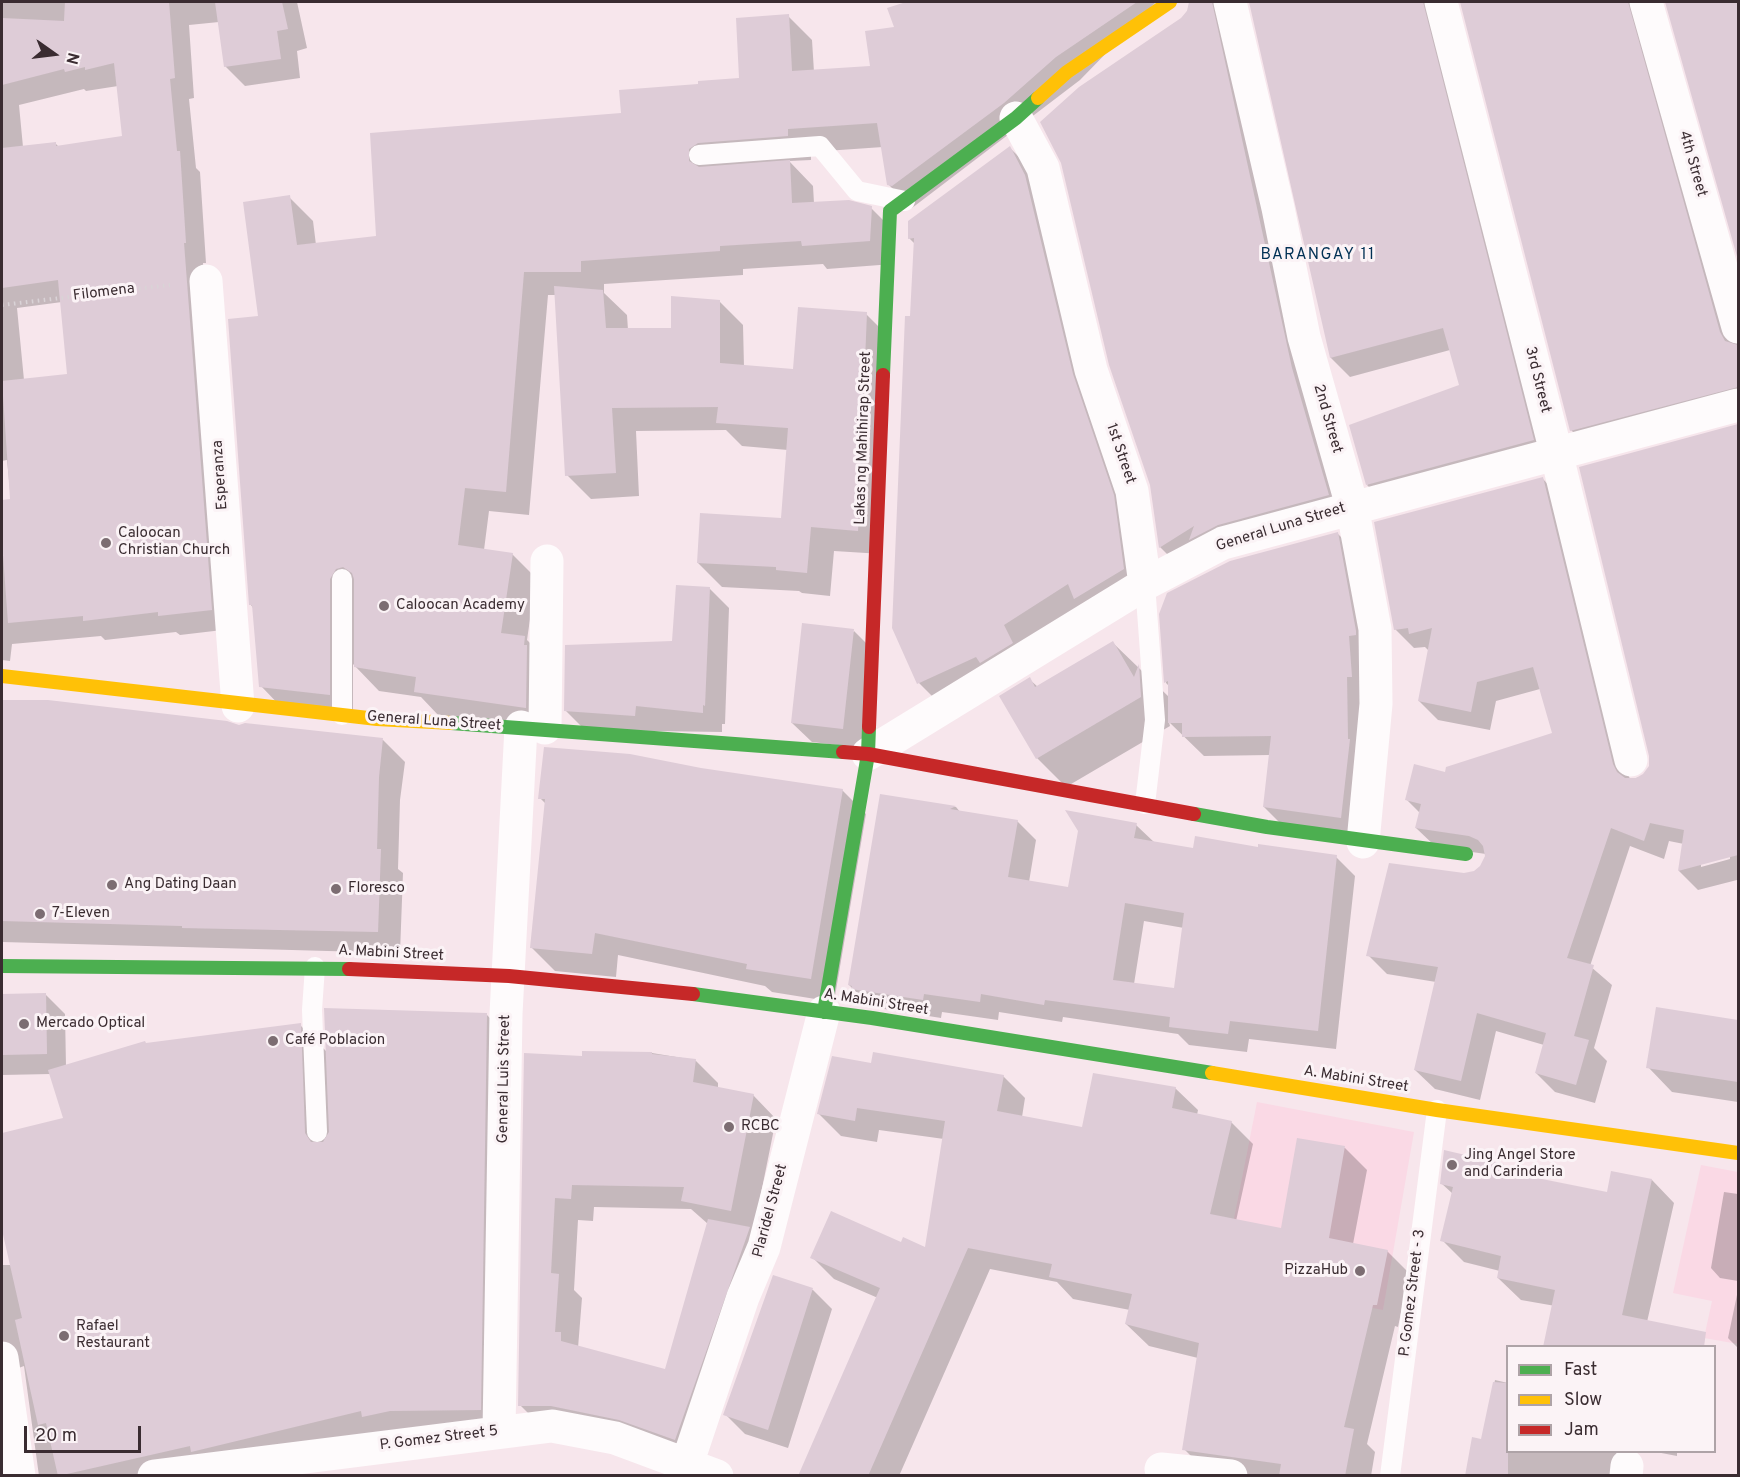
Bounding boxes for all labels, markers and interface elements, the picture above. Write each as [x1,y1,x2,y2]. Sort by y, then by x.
north arrow [24,24,84,84]
text: N [60,50,83,66]
street label: 4th Street [1674,129,1710,199]
district label: BARANGAY 11 [1260,246,1376,266]
street label: Filomena [72,280,136,306]
street label: 3rd Street [1520,345,1554,415]
street label: Lakas ng Mahihirap Street [852,351,876,525]
street label: 2nd Street [1309,382,1345,456]
street label: 1st Street [1101,421,1139,487]
street label: Esperanza [210,439,232,511]
street label: General Luna Street [1214,500,1348,556]
place label: Caloocan Christian Church [118,525,230,560]
marker: Caloocan Christian Church [99,536,113,550]
place label: Caloocan Academy [396,597,525,615]
marker: Caloocan Academy [377,599,391,613]
street label: General Luna Street [366,708,502,736]
place label: Ang Dating Daan [124,876,237,894]
marker: Ang Dating Daan [105,878,119,892]
place label: Floresco [348,880,405,898]
marker: Floresco [329,882,343,896]
place label: 7-Eleven [52,905,110,923]
marker: 7-Eleven [33,907,47,921]
street label: A. Mabini Street [338,942,444,966]
street label: A. Mabini Street [822,986,930,1020]
street label: General Luis Street [495,1014,515,1144]
place label: Mercado Optical [36,1015,145,1033]
marker: Mercado Optical [17,1017,31,1031]
place label: Café Poblacion [285,1032,385,1050]
marker: Café Poblacion [266,1034,280,1048]
street label: A. Mabini Street [1302,1063,1410,1097]
place label: RCBC [741,1118,780,1136]
marker: RCBC [722,1120,736,1134]
place label: Jing Angel Store and Carinderia [1464,1147,1576,1182]
marker: Jing Angel Store and Carinderia [1445,1158,1459,1172]
street label: Plaridel Street [750,1162,792,1260]
street label: P. Gomez Street - 3 [1396,1228,1430,1358]
place label: PizzaHub [1284,1262,1348,1280]
marker: PizzaHub [1353,1264,1367,1278]
place label: Rafael Restaurant [76,1318,150,1353]
marker: Rafael Restaurant [57,1329,71,1343]
legend [1506,1345,1716,1453]
text: Fast [1564,1359,1597,1382]
text: Slow [1564,1389,1602,1412]
scale bar [27,1414,144,1452]
text: Jam [1564,1419,1599,1442]
street label: P. Gomez Street 5 [379,1423,499,1455]
text: 20 m [35,1425,77,1448]

